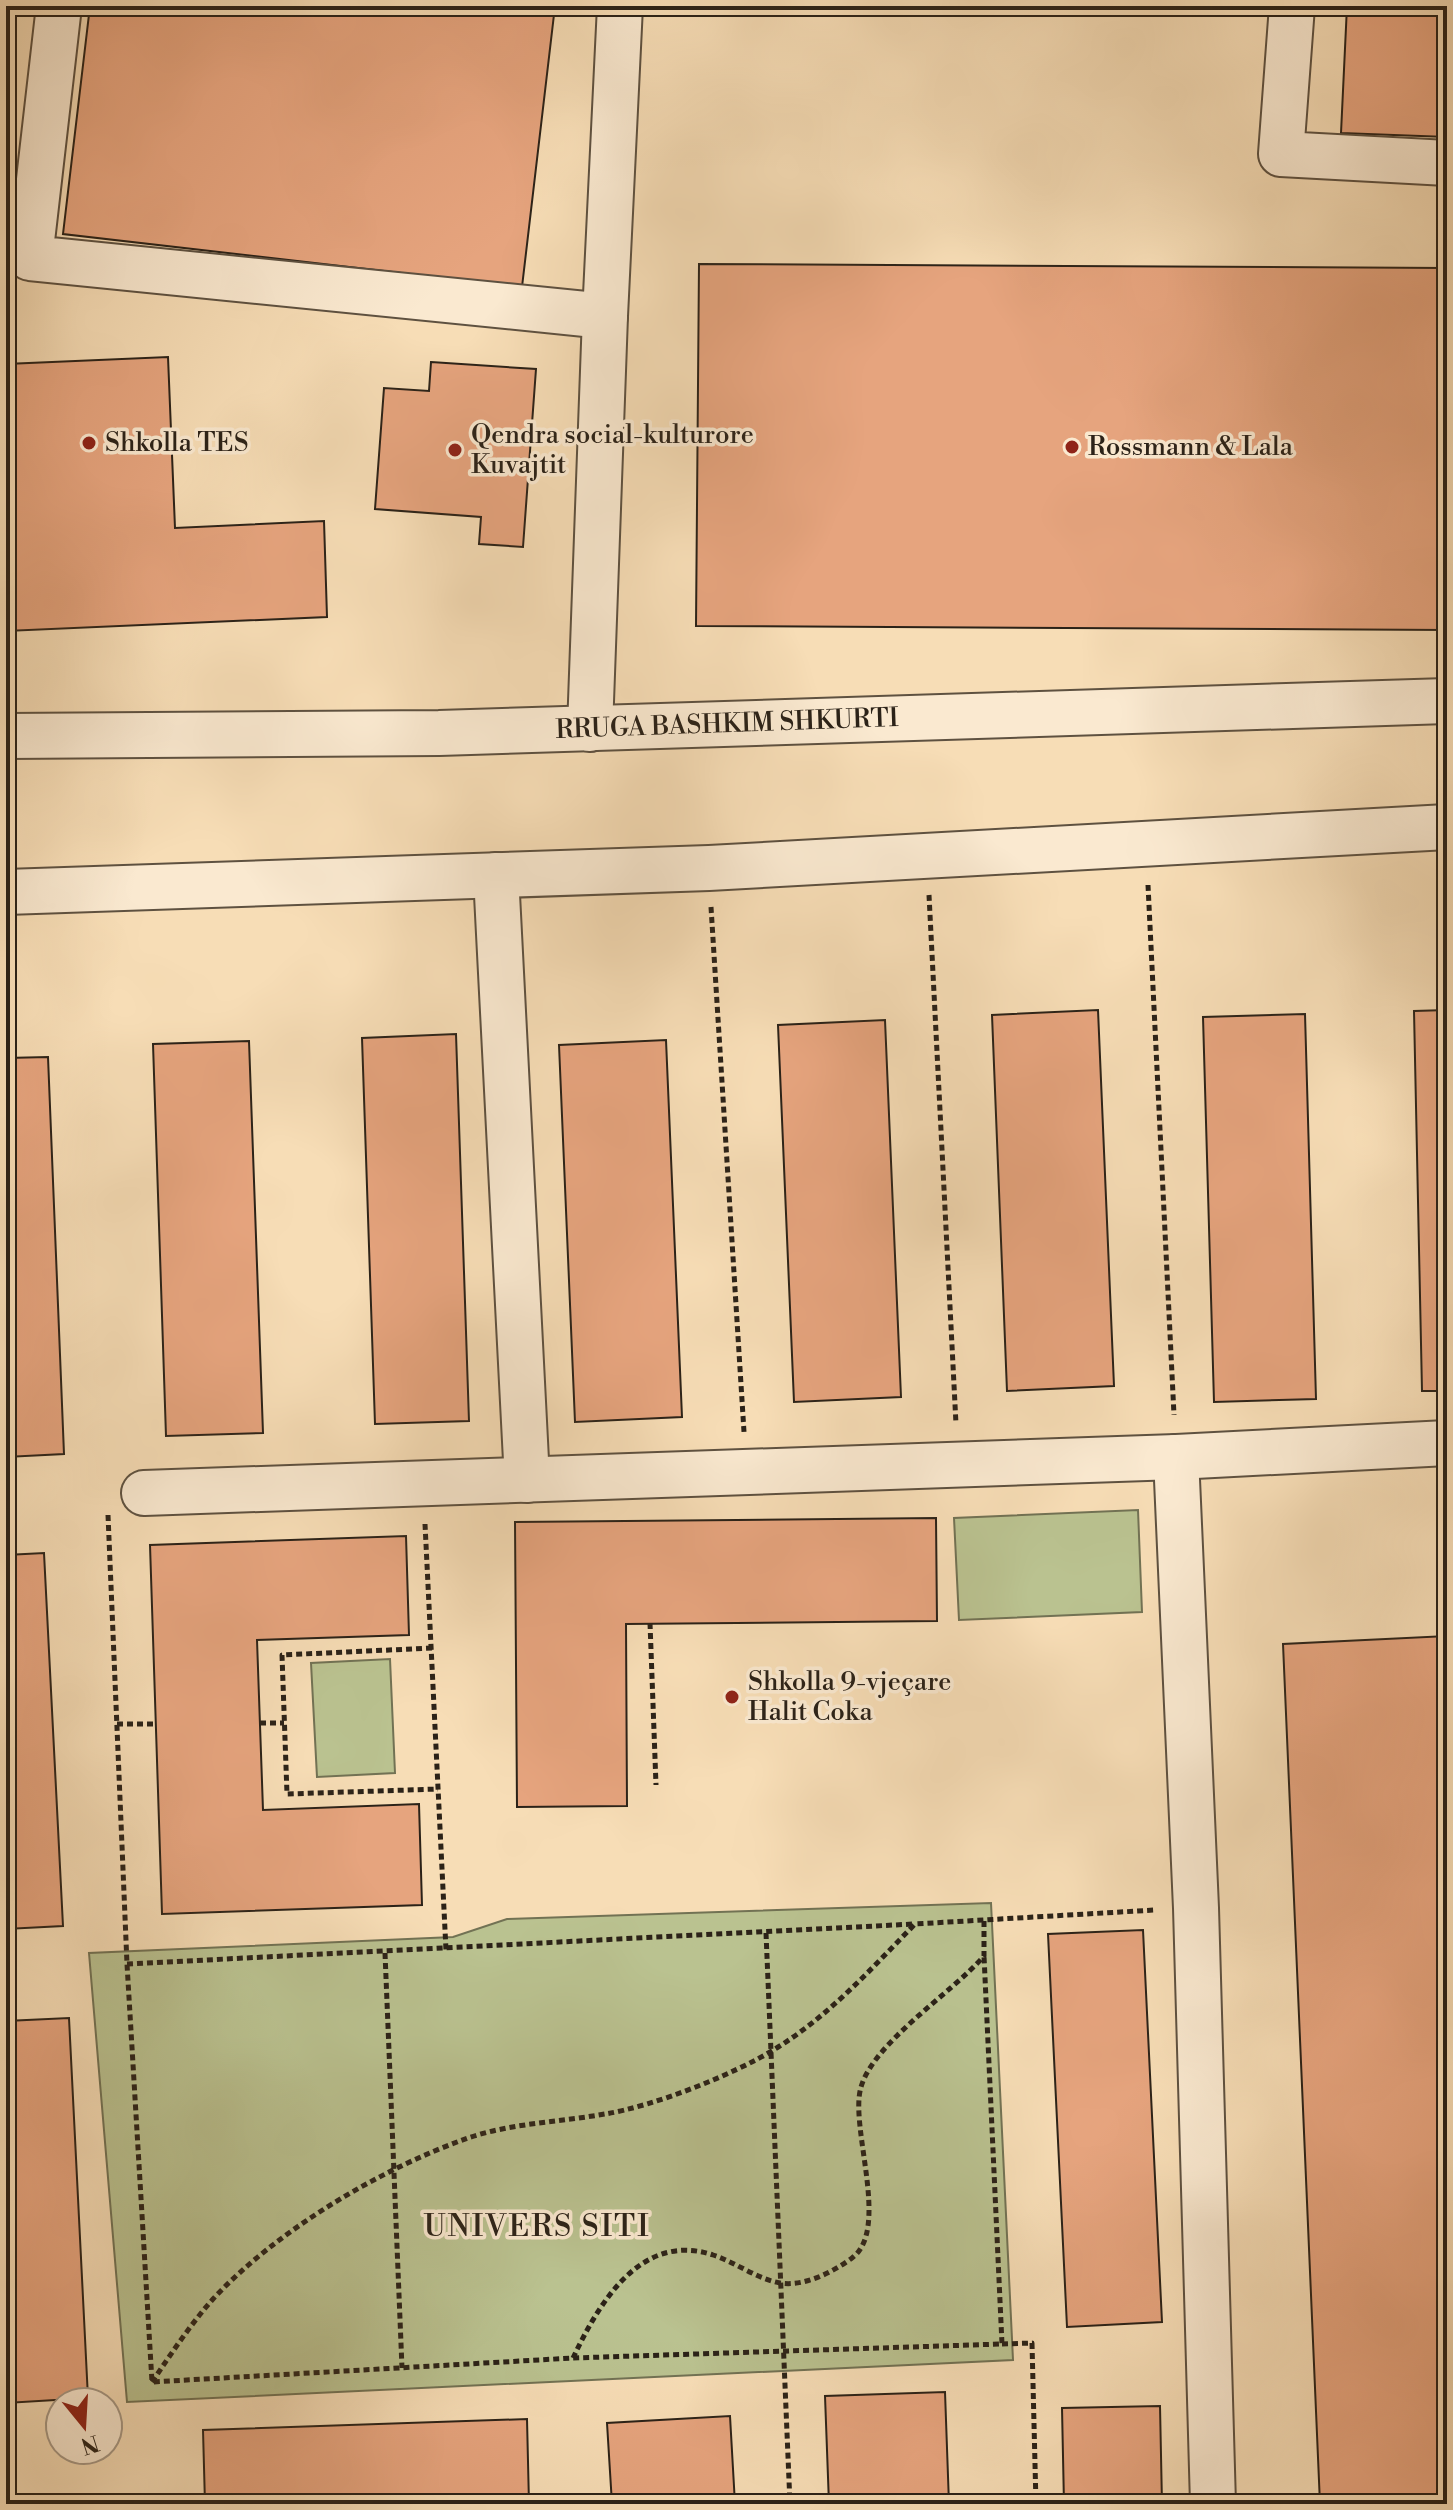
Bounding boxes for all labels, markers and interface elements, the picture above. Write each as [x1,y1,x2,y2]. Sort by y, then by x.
place label: Qendra social-kulturore Kuvajtit [471,419,754,481]
place label: Shkolla TES [105,427,249,459]
place label: Rossmann & Lala [1088,431,1294,463]
marker: Shkolla TES [80,434,98,452]
marker: Rossmann & Lala [1063,438,1081,456]
marker: Qendra social-kulturore Kuvajtit [446,441,464,459]
street label: RRUGA BASHKIM SHKURTI [555,702,899,746]
place label: Shkolla 9-vjeçare Halit Coka [748,1666,951,1728]
marker: Shkolla 9-vjeçare Halit Coka [723,1688,741,1706]
district label: UNIVERS SITI [423,2208,651,2246]
north arrow [44,2386,124,2466]
text: N [77,2428,102,2459]

